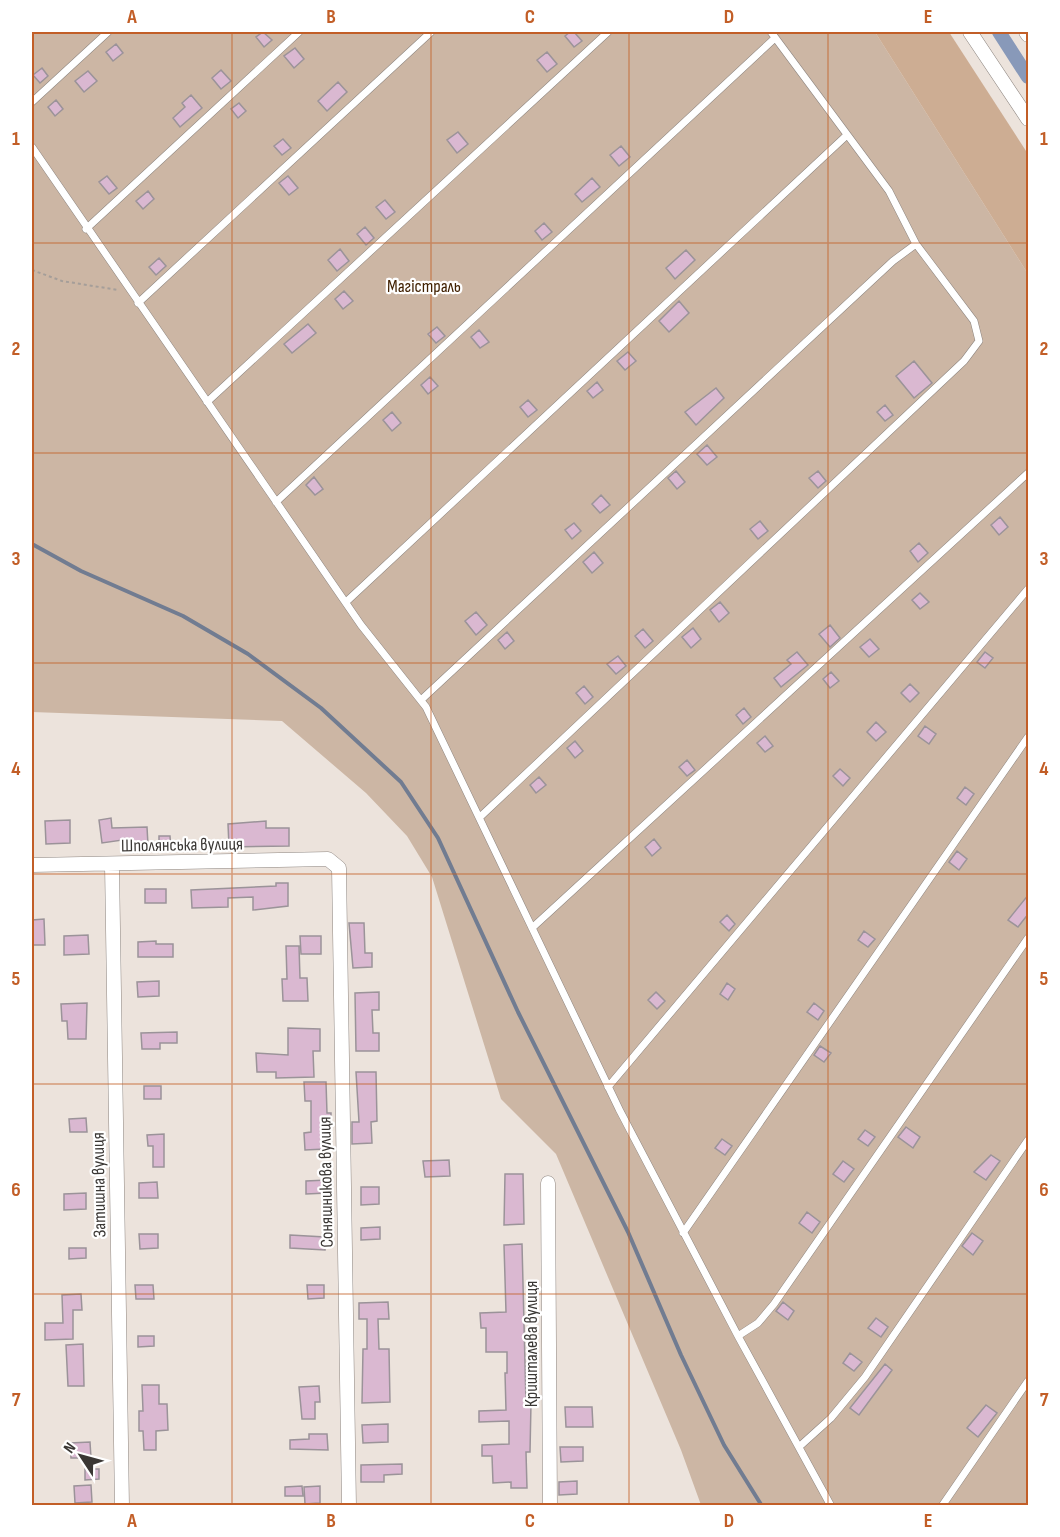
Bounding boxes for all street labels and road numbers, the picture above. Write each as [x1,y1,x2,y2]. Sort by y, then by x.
street label: Шполянська вулиця [121,833,243,857]
street label: Соняшникова вулиця [314,1116,338,1248]
street label: Затишна вулиця [88,1132,110,1238]
street label: Кришталева вулиця [521,1281,542,1407]

